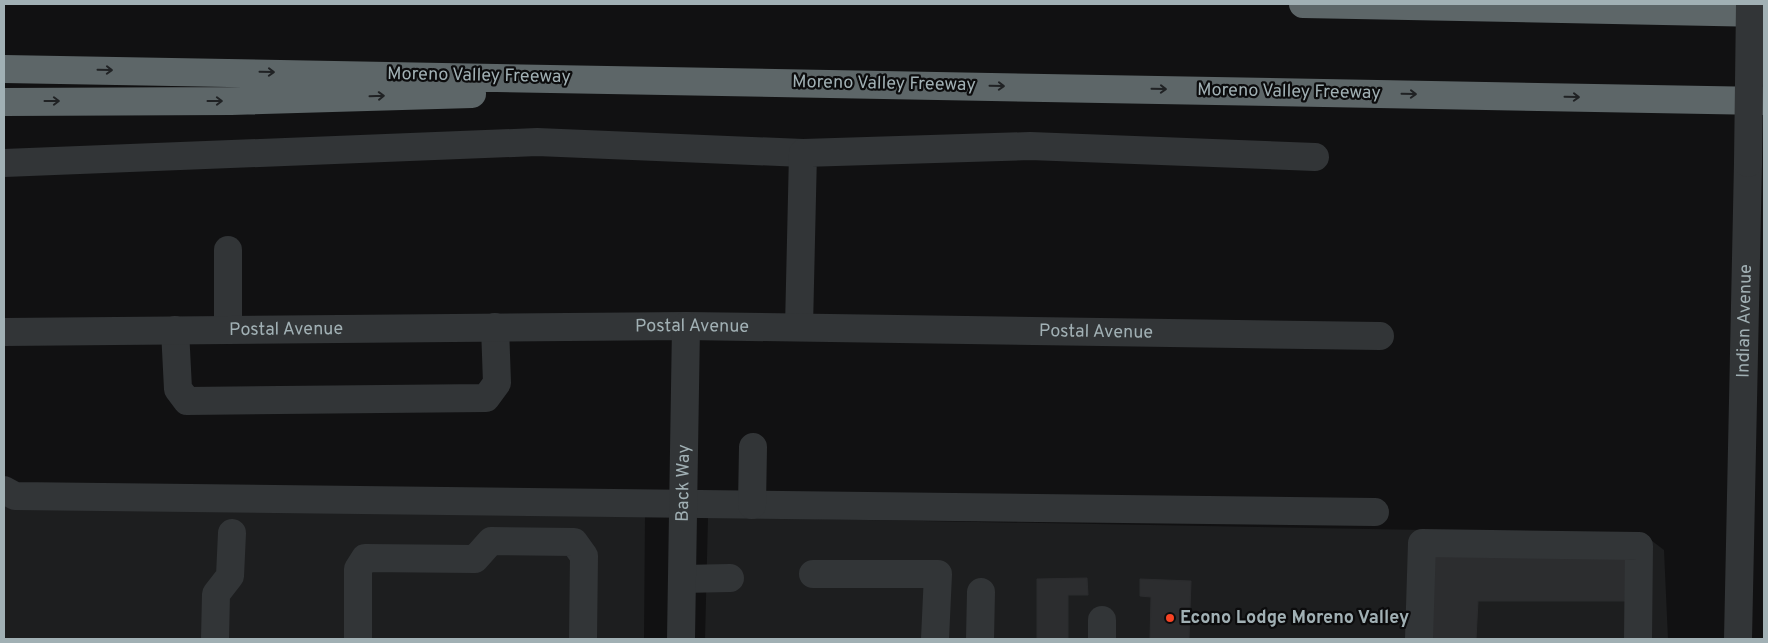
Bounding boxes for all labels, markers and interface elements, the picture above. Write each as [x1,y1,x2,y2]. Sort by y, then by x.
street label: Moreno Valley Freeway [387,63,571,89]
one-way arrow [96,65,113,75]
one-way arrow [259,67,275,77]
street label: Moreno Valley Freeway [792,71,976,97]
street label: Moreno Valley Freeway [1197,79,1381,105]
one-way arrow [988,81,1004,91]
one-way arrow [1150,84,1167,94]
one-way arrow [1400,89,1417,99]
one-way arrow [369,92,385,101]
one-way arrow [1563,92,1579,102]
one-way arrow [44,96,60,106]
one-way arrow [206,96,223,106]
street label: Indian Avenue [1732,264,1757,378]
street label: Postal Avenue [635,314,749,338]
street label: Postal Avenue [229,318,343,342]
street label: Postal Avenue [1039,320,1153,344]
street label: Back Way [671,444,696,522]
place label: Econo Lodge Moreno Valley [1180,607,1409,630]
marker: Econo Lodge Moreno Valley [1164,612,1176,624]

